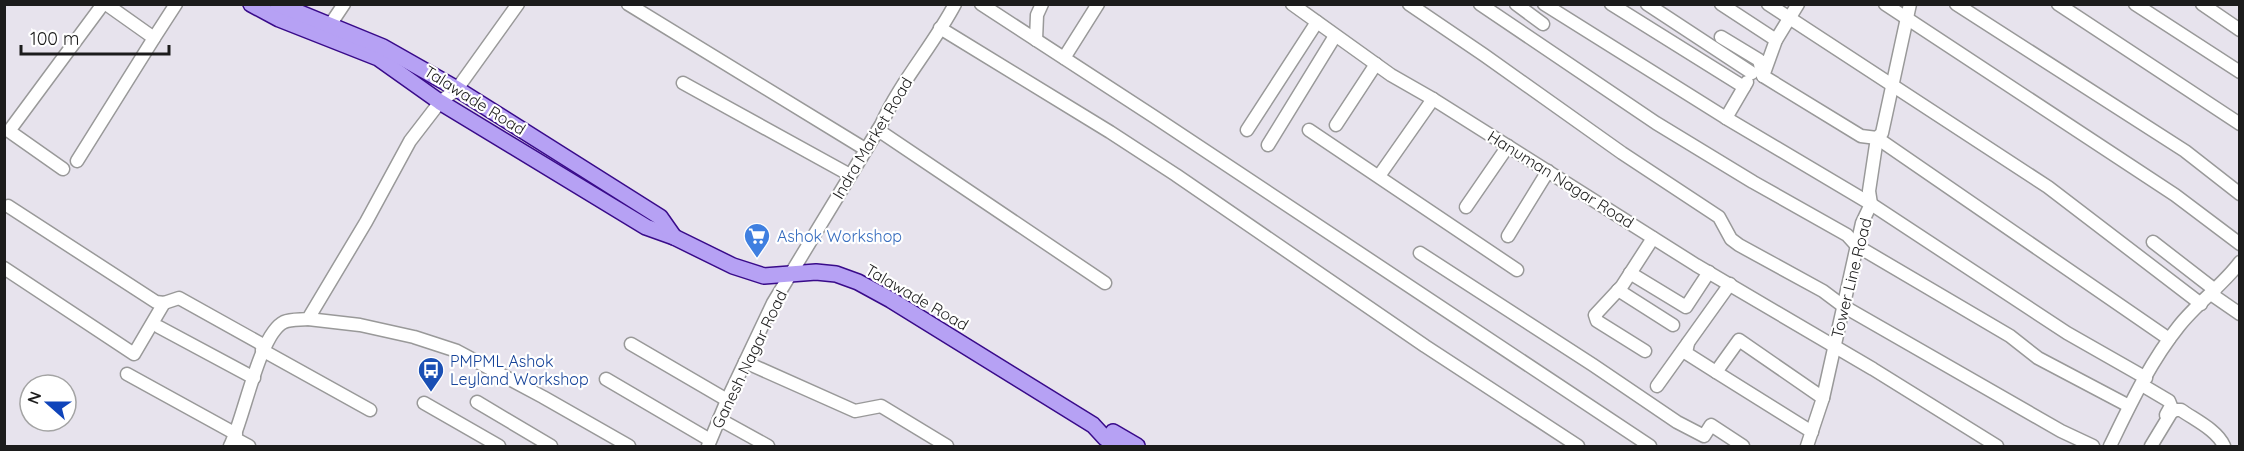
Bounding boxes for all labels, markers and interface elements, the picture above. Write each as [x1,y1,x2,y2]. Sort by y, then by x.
scale bar [21,18,170,56]
text: 100 m [30,27,79,50]
street label: Talawade Road [421,61,529,139]
street label: Indra Market Road [828,73,916,203]
street label: Hanuman Nagar Road [1484,126,1638,232]
street label: Tower Line Road [1826,216,1876,340]
supermarket icon: Ashok Workshop [742,221,772,259]
place label: Ashok Workshop [777,226,902,246]
street label: Talawade Road [862,259,972,335]
street label: Ganesh Nagar Road [707,287,791,431]
place label: PMPML Ashok Leyland Workshop [450,351,589,389]
bus stop icon: PMPML Ashok Leyland Workshop [416,355,446,393]
north arrow [18,373,78,433]
text: N [23,389,45,407]

